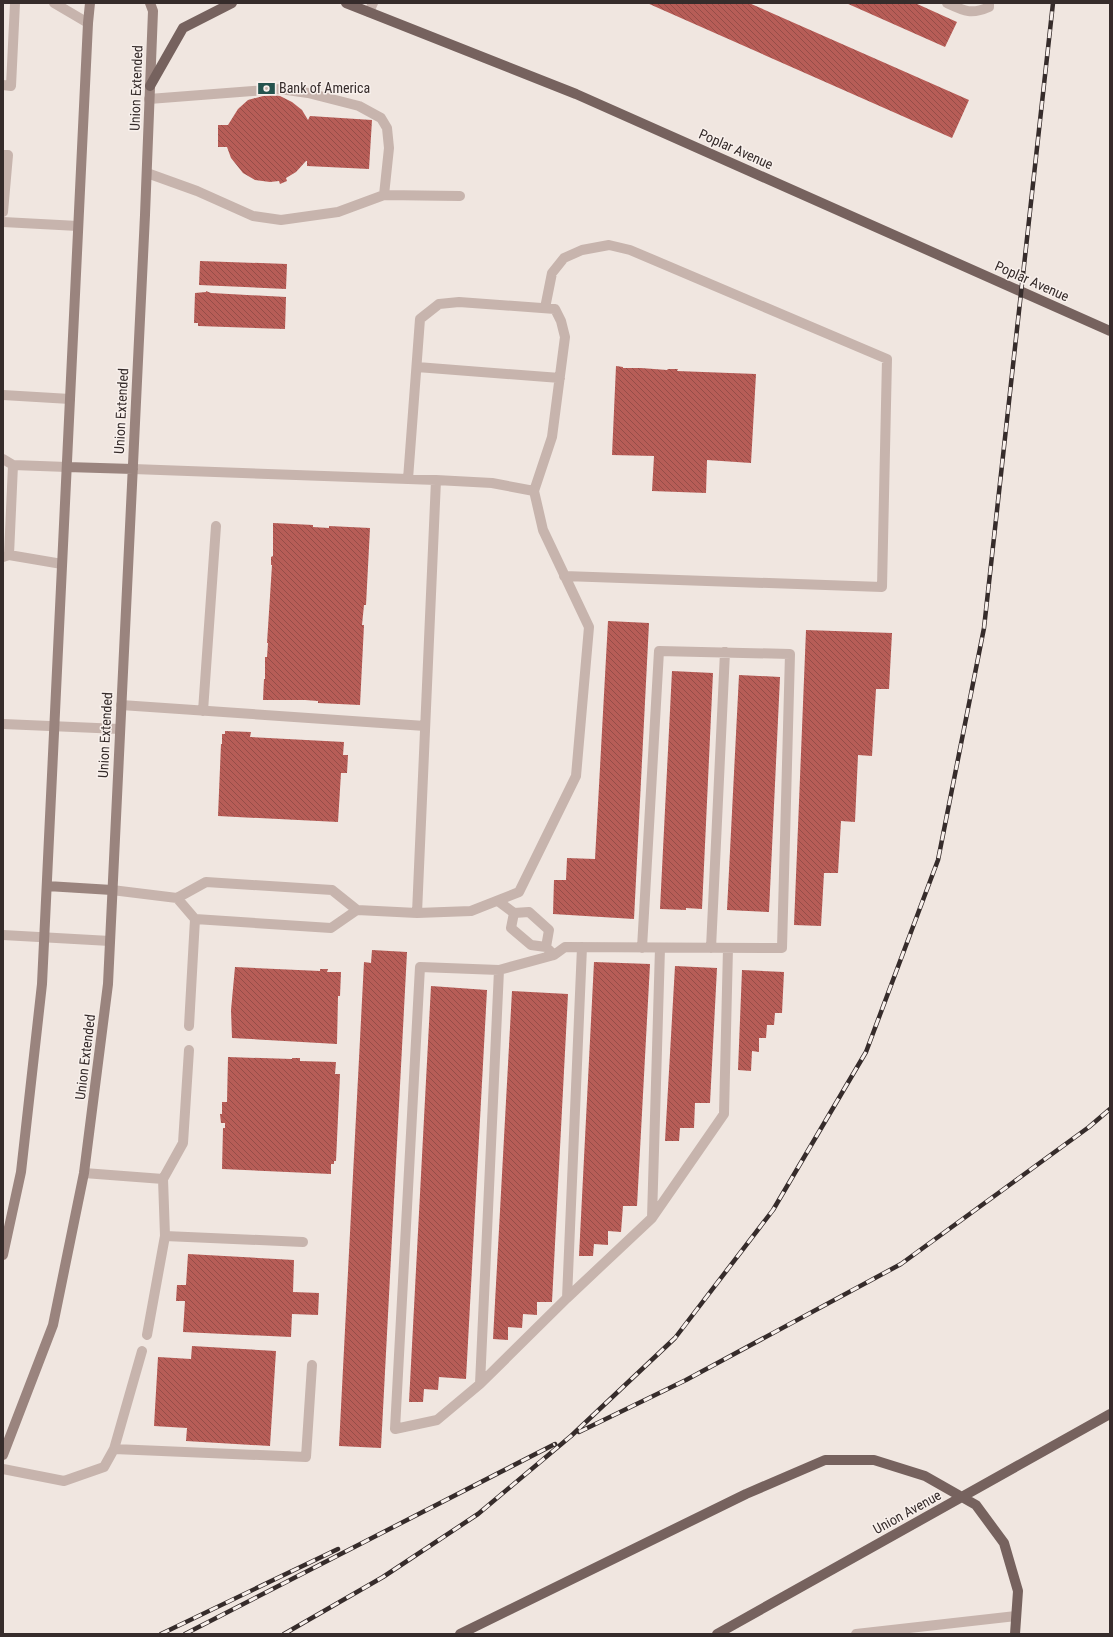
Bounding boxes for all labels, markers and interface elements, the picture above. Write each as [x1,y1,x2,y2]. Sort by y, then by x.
street label: Union Extended [127,45,145,131]
bank icon: Bank of America [256,78,276,98]
place label: Bank of America [279,80,370,96]
street label: Poplar Avenue [697,126,776,173]
street label: Poplar Avenue [993,258,1072,305]
street label: Union Extended [111,368,131,454]
street label: Union Extended [95,692,115,778]
street label: Union Extended [72,1013,98,1101]
street label: Union Avenue [870,1487,944,1537]

